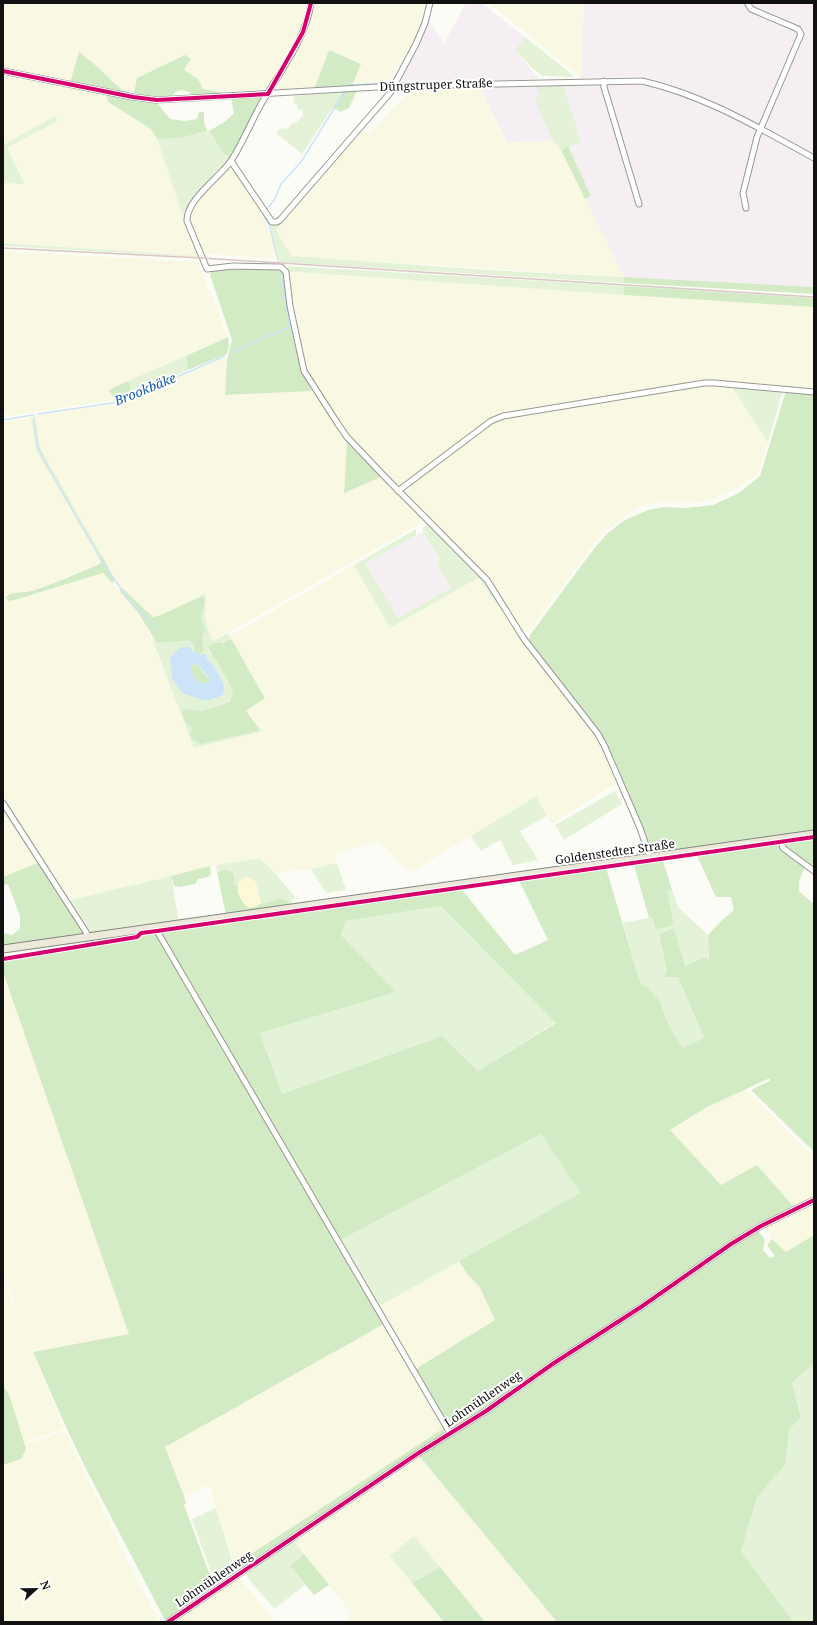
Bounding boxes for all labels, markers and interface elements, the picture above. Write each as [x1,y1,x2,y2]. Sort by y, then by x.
street label: Düngstruper Straße [379,74,493,95]
water label: Brookbäke [111,368,179,410]
street label: Goldenstedter Straße [554,835,676,868]
street label: Lohmühlenweg [441,1366,525,1431]
street label: Lohmühlenweg [172,1546,256,1611]
north arrow [16,1569,56,1609]
text: N [37,1578,54,1592]

